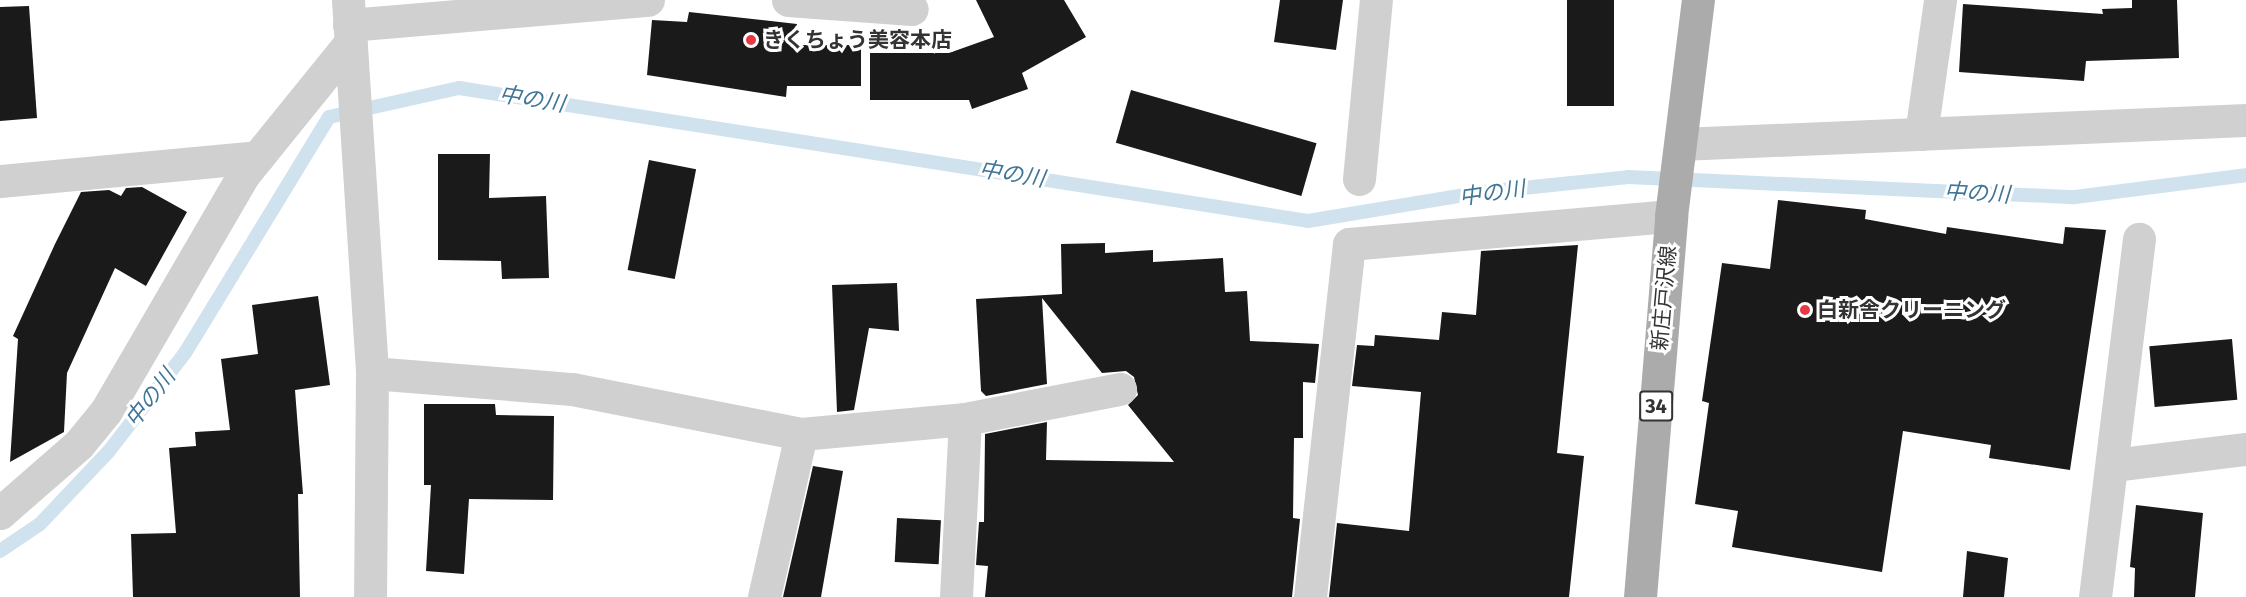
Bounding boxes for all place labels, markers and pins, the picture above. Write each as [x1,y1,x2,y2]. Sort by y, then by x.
place label: きくちょう美容本店 [763,27,952,53]
marker: きくちょう美容本店 [744,33,758,47]
place label: 白新舎クリーニング [1817,297,2006,323]
marker: 白新舎クリーニング [1798,303,1812,317]

